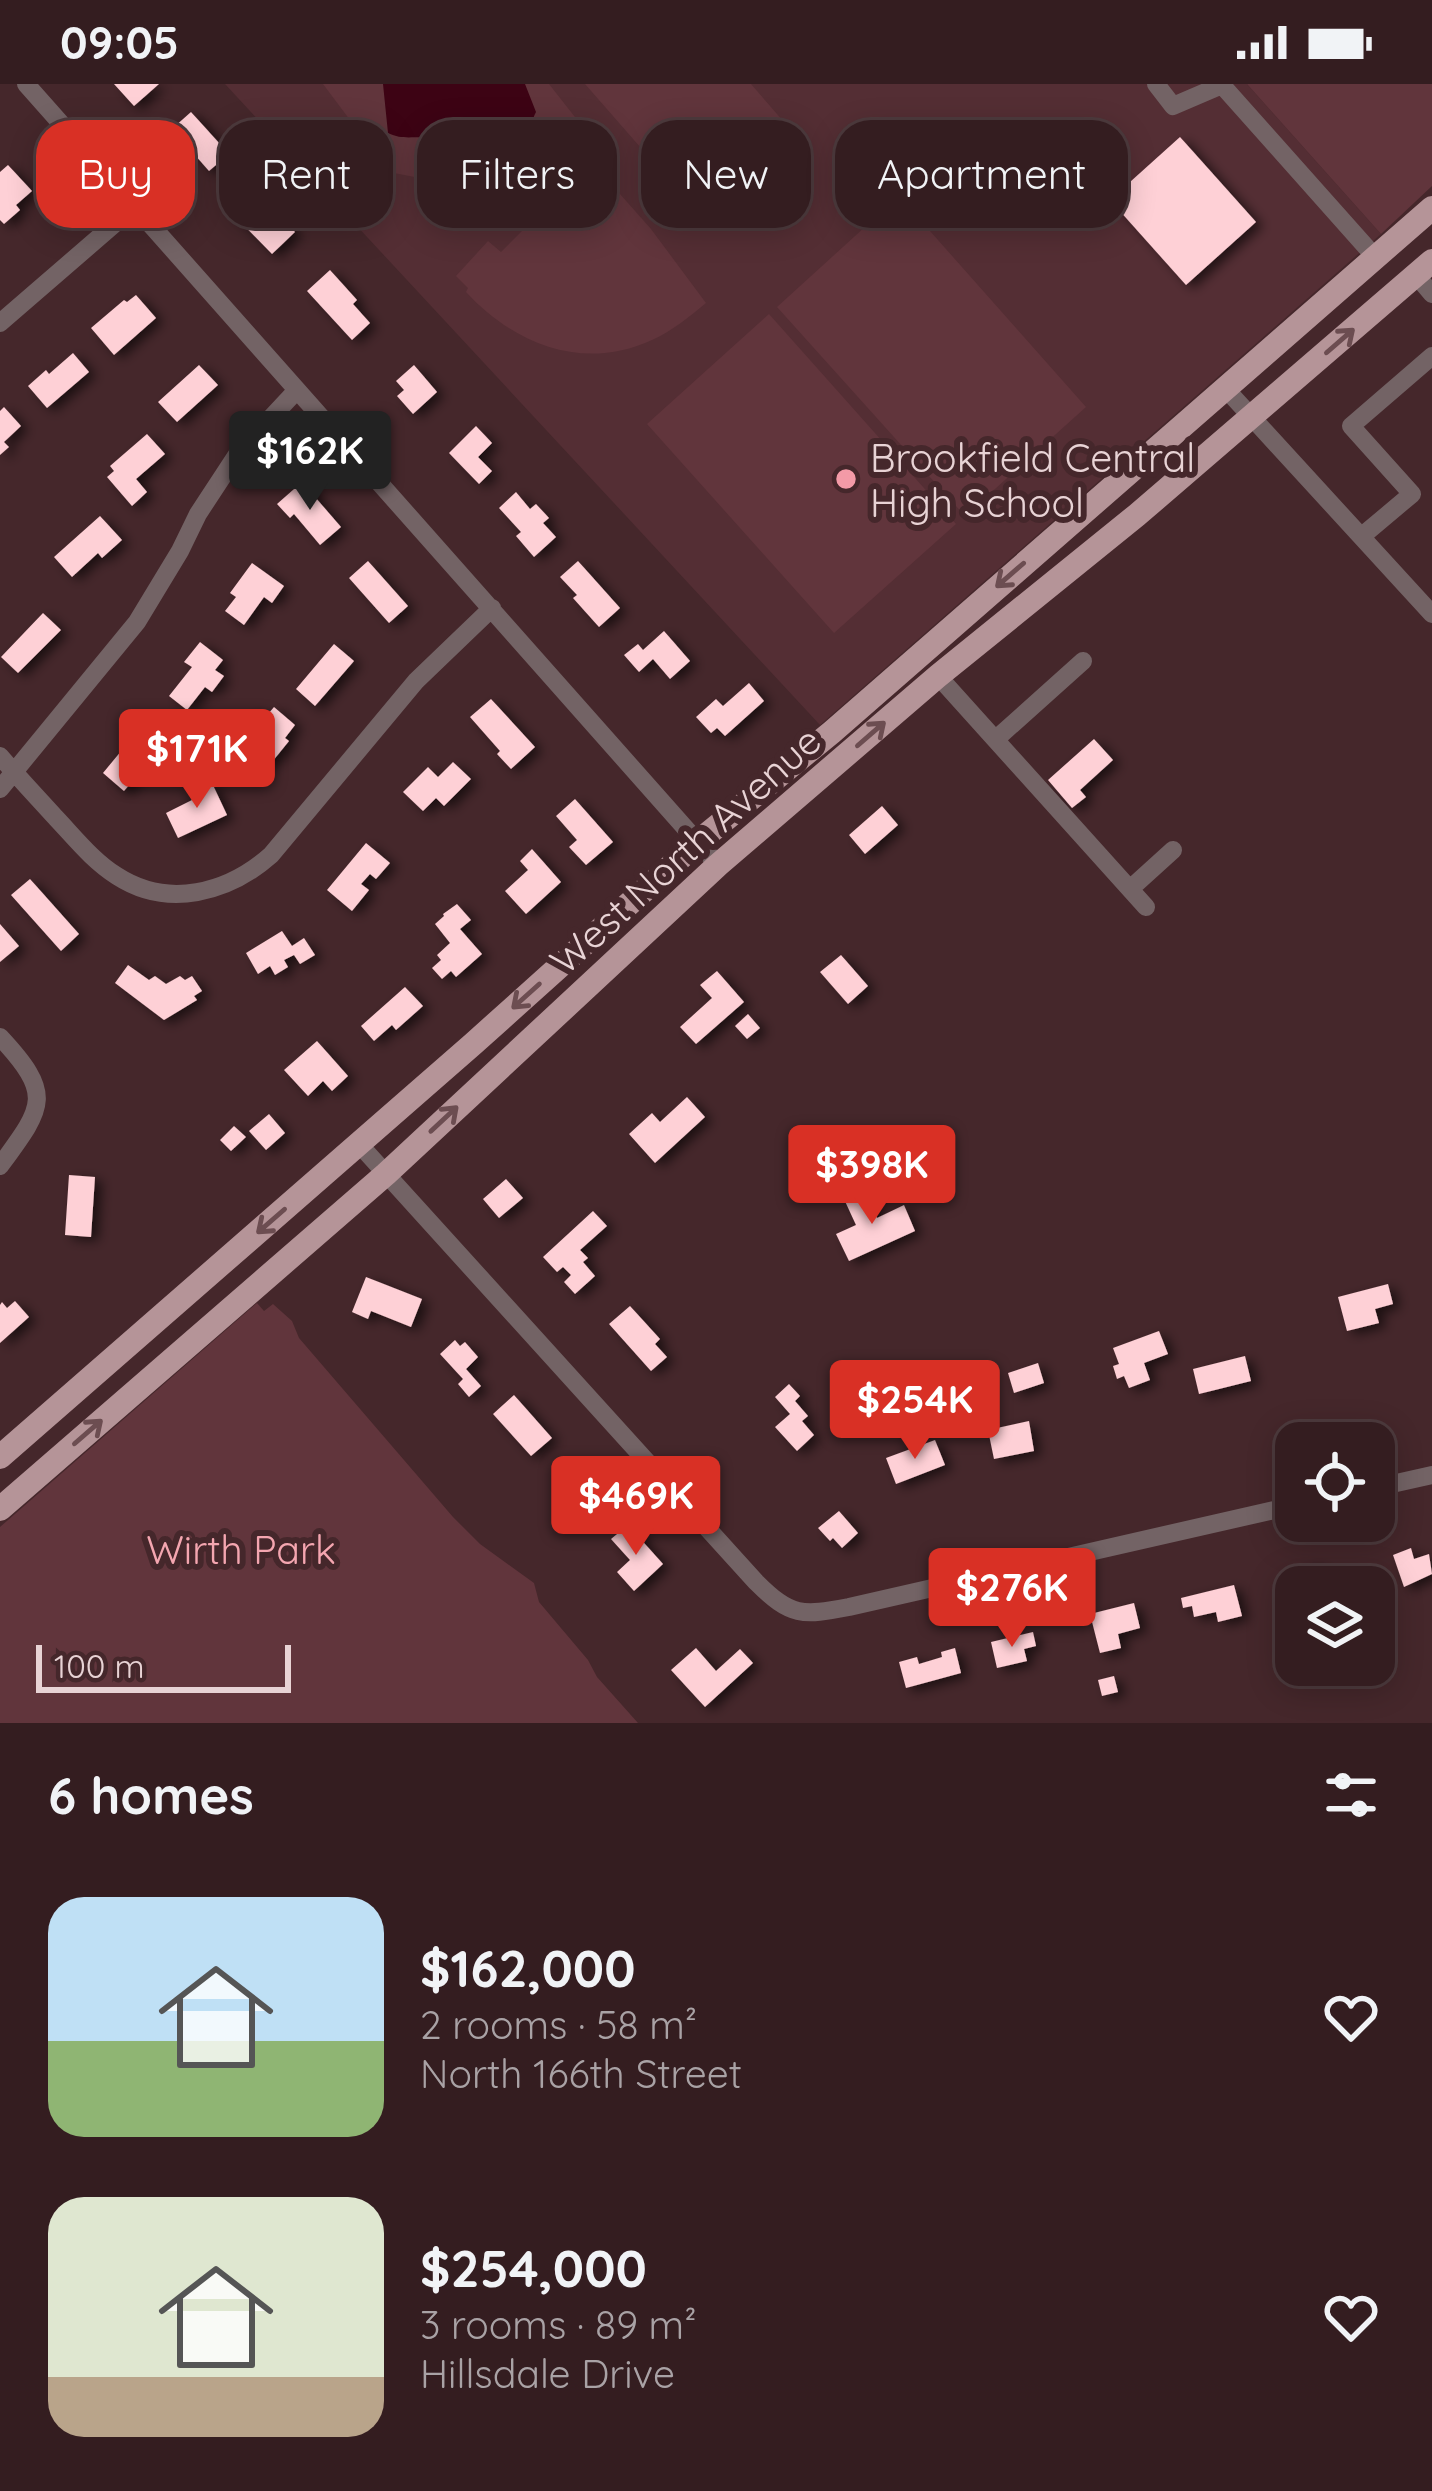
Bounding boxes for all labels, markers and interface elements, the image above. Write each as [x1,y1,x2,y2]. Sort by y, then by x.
text: 09:05 [60,14,179,70]
chip: Buy [36,120,195,228]
chip: Rent [219,120,393,228]
chip: Filters [417,120,617,228]
chip: New [641,120,811,228]
chip: Apartment [835,120,1128,228]
one-way arrow [1324,328,1355,355]
pin: $162K [226,411,394,513]
text: $162K [256,425,364,474]
place label: Brookfield Central High School [870,433,1195,527]
marker: Brookfield Central High School [833,466,859,492]
one-way arrow [995,561,1026,588]
pin: $171K [113,709,281,811]
street label: West North Avenue [539,715,831,985]
one-way arrow [855,721,885,748]
text: $171K [146,723,248,772]
one-way arrow [511,982,541,1009]
one-way arrow [429,1106,459,1134]
pin: $398K [788,1125,956,1227]
text: $398K [815,1139,929,1188]
one-way arrow [256,1207,286,1234]
pin: $254K [831,1360,999,1462]
text: $254K [857,1374,973,1423]
one-way arrow [73,1419,103,1447]
map controls [1275,1422,1395,1686]
button: locate [1275,1422,1395,1542]
pin: $469K [552,1456,720,1558]
text: $469K [578,1470,694,1519]
park label: Wirth Park [146,1525,336,1574]
pin: $276K [928,1548,1096,1650]
text: $276K [956,1562,1068,1611]
button: layers [1275,1566,1395,1686]
scale bar [36,1639,291,1692]
text: 100 m [54,1645,145,1686]
icon: filters [1318,1762,1384,1828]
text: 6 homes [48,1763,254,1827]
text: $162,000 [420,1936,635,2000]
icon: home [144,1945,288,2089]
icon: heart [1318,1984,1384,2050]
text: 2 rooms · 58 m² [420,2000,697,2049]
text: North 166th Street [420,2049,742,2098]
text: $254,000 [420,2236,647,2300]
icon: home [144,2245,288,2389]
icon: heart [1318,2284,1384,2350]
text: 3 rooms · 89 m² [420,2300,697,2349]
text: Hillsdale Drive [420,2349,675,2398]

